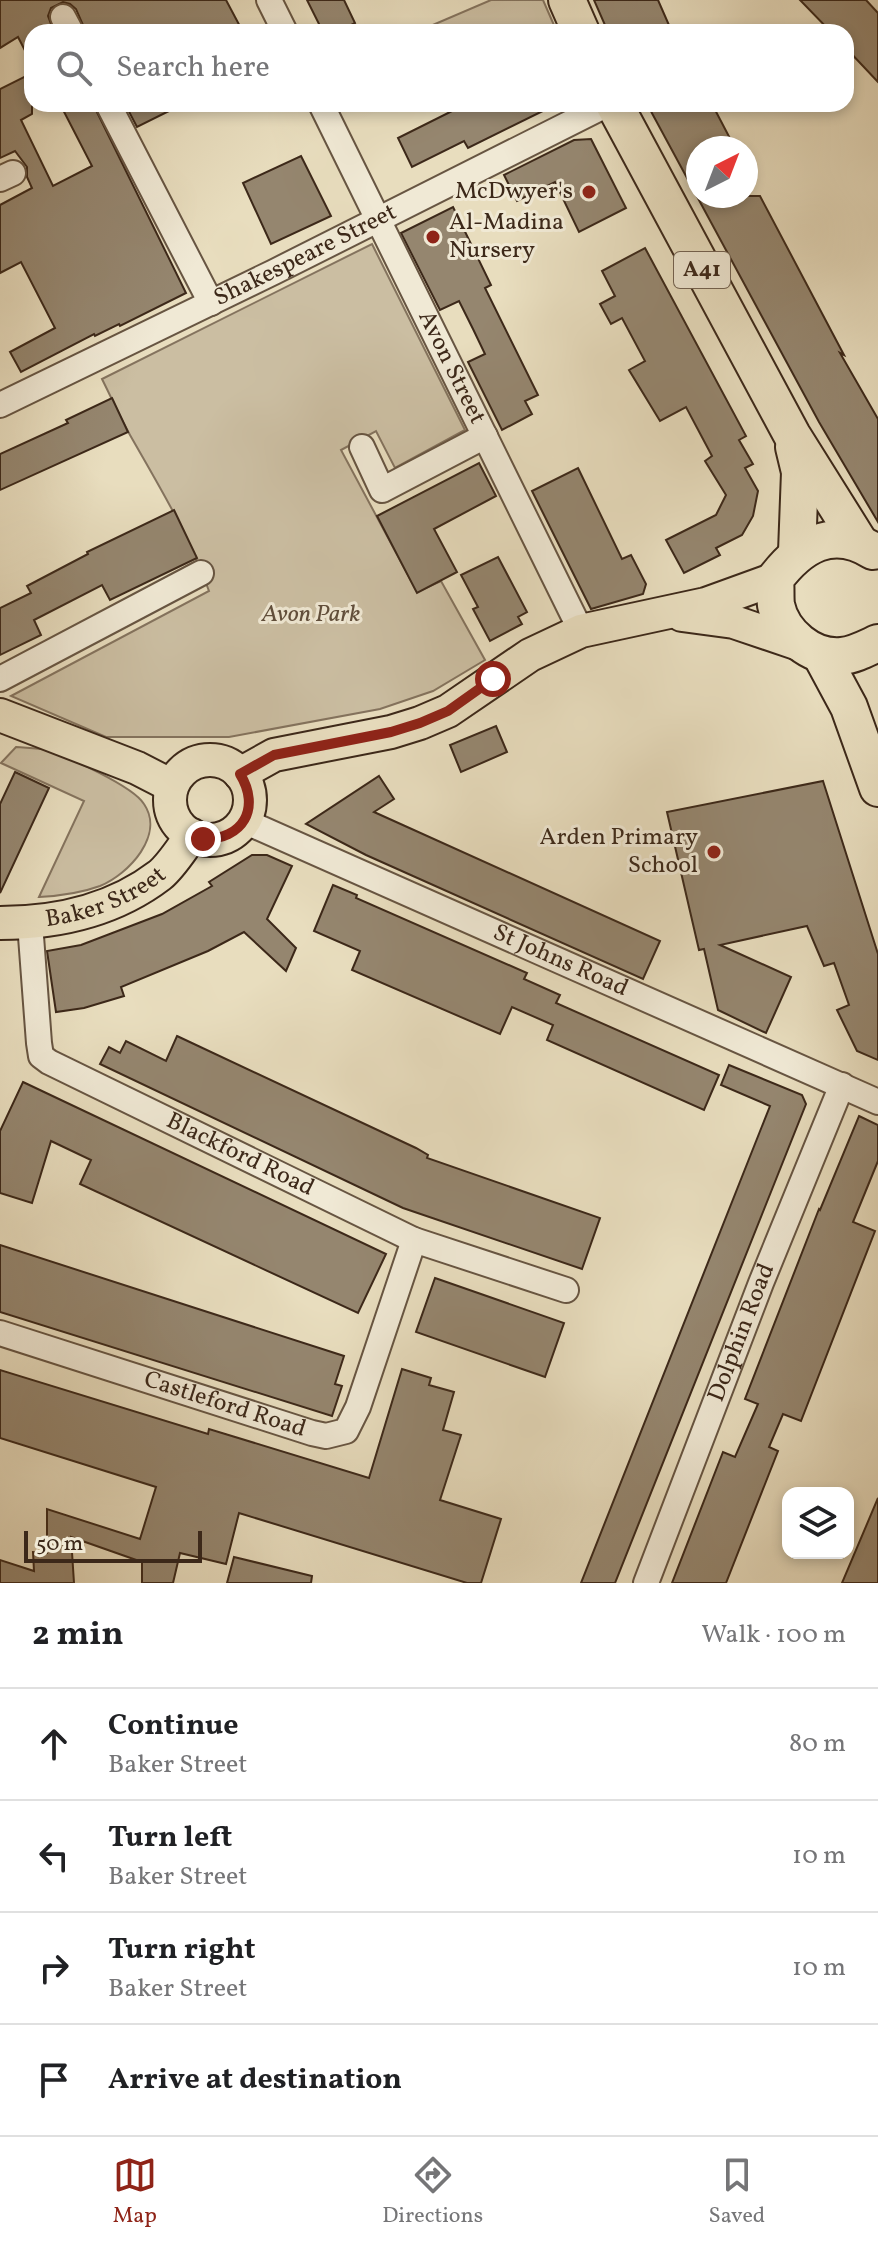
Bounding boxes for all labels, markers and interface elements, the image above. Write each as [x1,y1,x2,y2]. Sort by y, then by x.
search box [24,24,854,112]
icon: search [52,46,96,90]
text: Search here [116,47,270,89]
north arrow [686,136,758,208]
place label: McDwyer's [455,175,573,209]
marker: McDwyer's [580,183,598,201]
street label: Shakespeare Street [208,196,403,316]
place label: Al-Madina Nursery [449,206,564,268]
marker: Al-Madina Nursery [424,228,442,246]
road number: A41 [674,252,730,288]
street label: Avon Street [409,305,493,430]
park label: Avon Park [261,598,360,632]
route start [475,661,511,697]
route end [185,821,221,857]
place label: Arden Primary School [540,821,698,883]
marker: Arden Primary School [705,843,723,861]
street label: Baker Street [43,859,174,937]
street label: St Johns Road [487,916,633,1006]
street label: Blackford Road [160,1105,320,1206]
street label: Dolphin Road [700,1258,784,1407]
street label: Castleford Road [139,1363,310,1447]
map controls [782,1487,854,1559]
button: layers [782,1487,854,1559]
scale bar [24,1527,202,1563]
text: 50 m [36,1529,83,1560]
text: 2 min [32,1612,124,1659]
text: Walk · 100 m [701,1617,846,1653]
text: Continue [108,1705,239,1747]
icon: ahead [32,1722,76,1766]
text: 80 m [789,1726,846,1762]
text: Baker Street [108,1747,248,1783]
text: Turn left [108,1817,232,1859]
icon: left [32,1834,76,1878]
text: 10 m [792,1838,846,1874]
text: Baker Street [108,1859,248,1895]
text: Turn right [108,1929,256,1971]
icon: right [32,1946,76,1990]
text: 10 m [792,1950,846,1986]
text: Baker Street [108,1971,248,2007]
icon: arrive [32,2058,76,2102]
text: Arrive at destination [108,2059,402,2101]
tab: Map [113,2153,157,2232]
tab: Directions [382,2153,483,2232]
tab: Saved [709,2153,765,2232]

